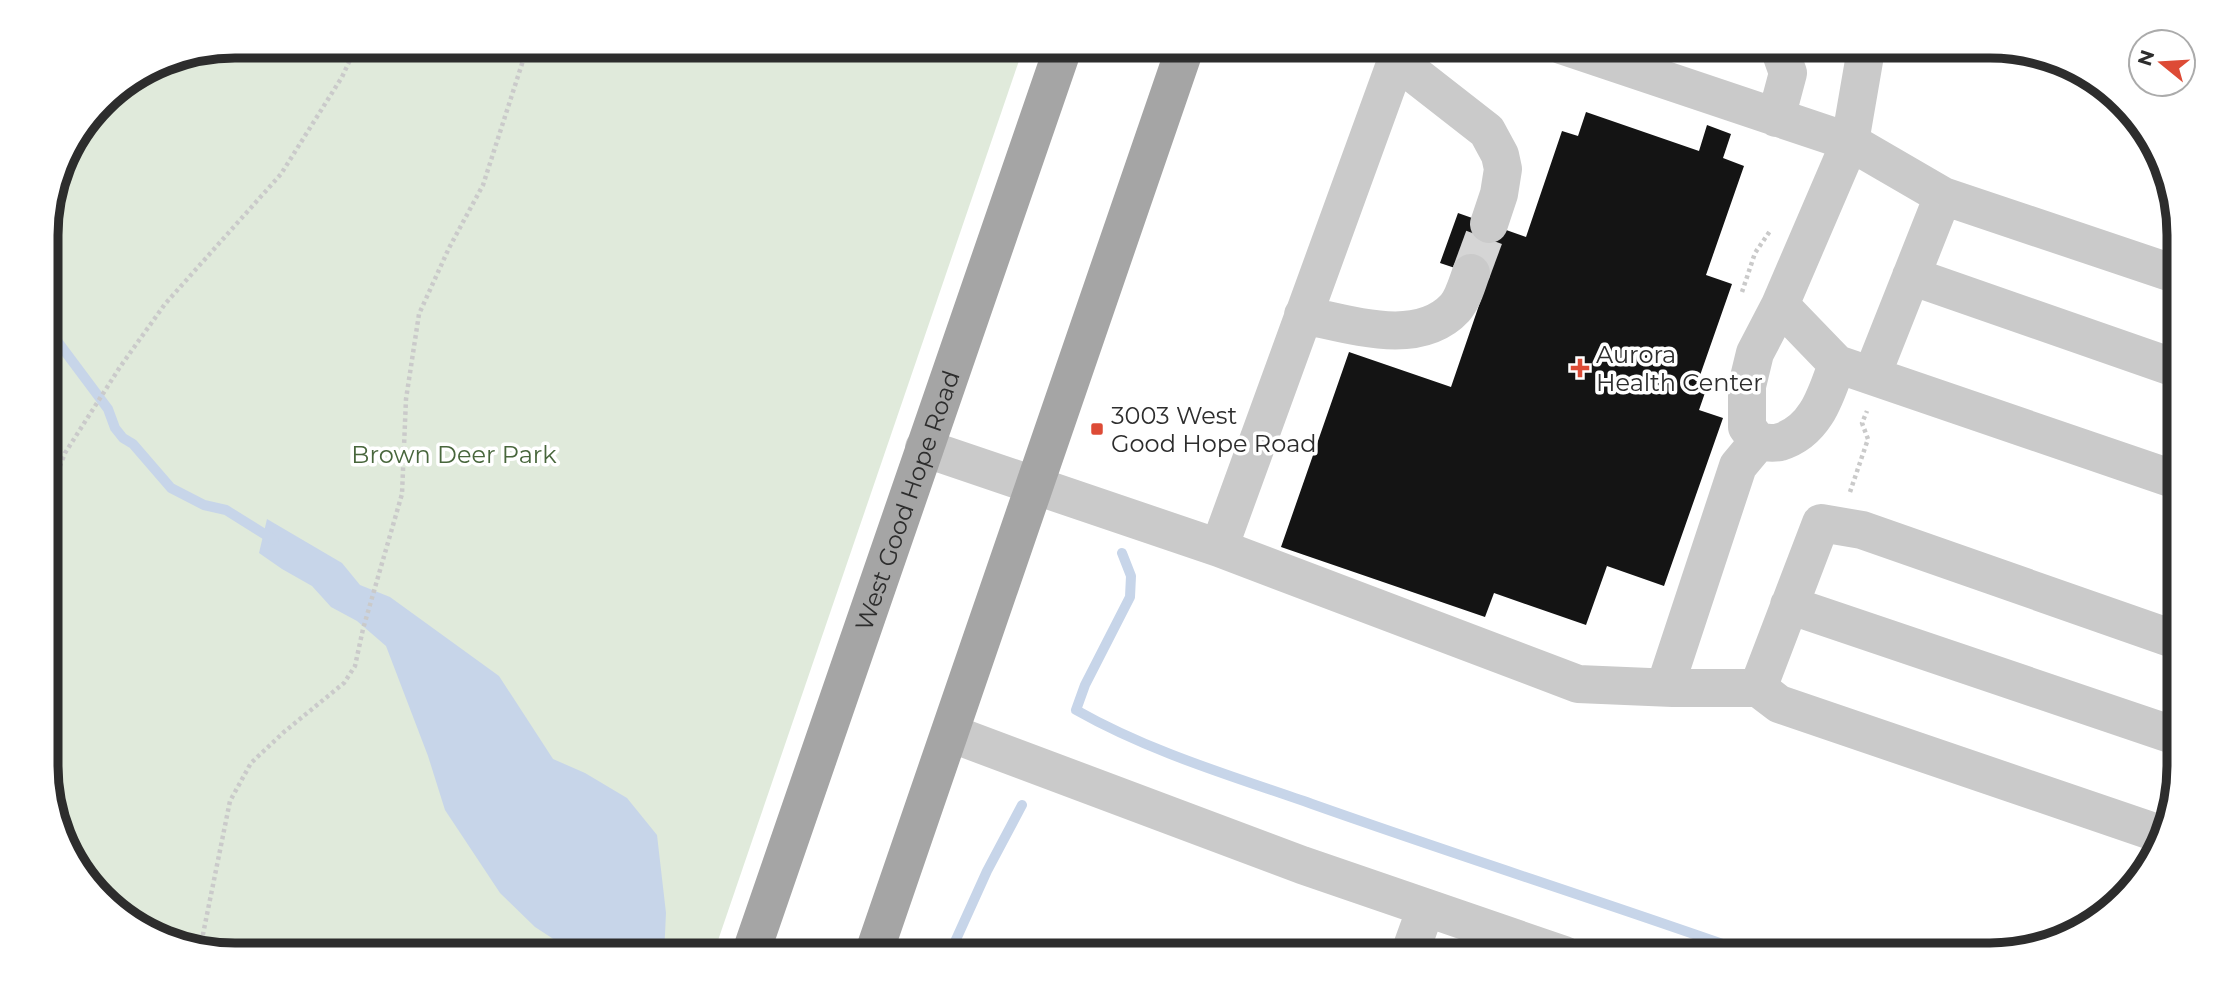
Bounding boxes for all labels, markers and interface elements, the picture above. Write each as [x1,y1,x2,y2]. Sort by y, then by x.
north arrow [2127,28,2197,98]
text: N [2133,47,2160,69]
place label: Aurora Health Center [1596,340,1763,397]
marker: Aurora Health Center [1570,358,1590,378]
street label: West Good Hope Road [849,366,965,634]
place label: 3003 West Good Hope Road [1111,401,1317,458]
marker: 3003 West Good Hope Road [1089,421,1105,437]
park label: Brown Deer Park [351,440,557,469]

